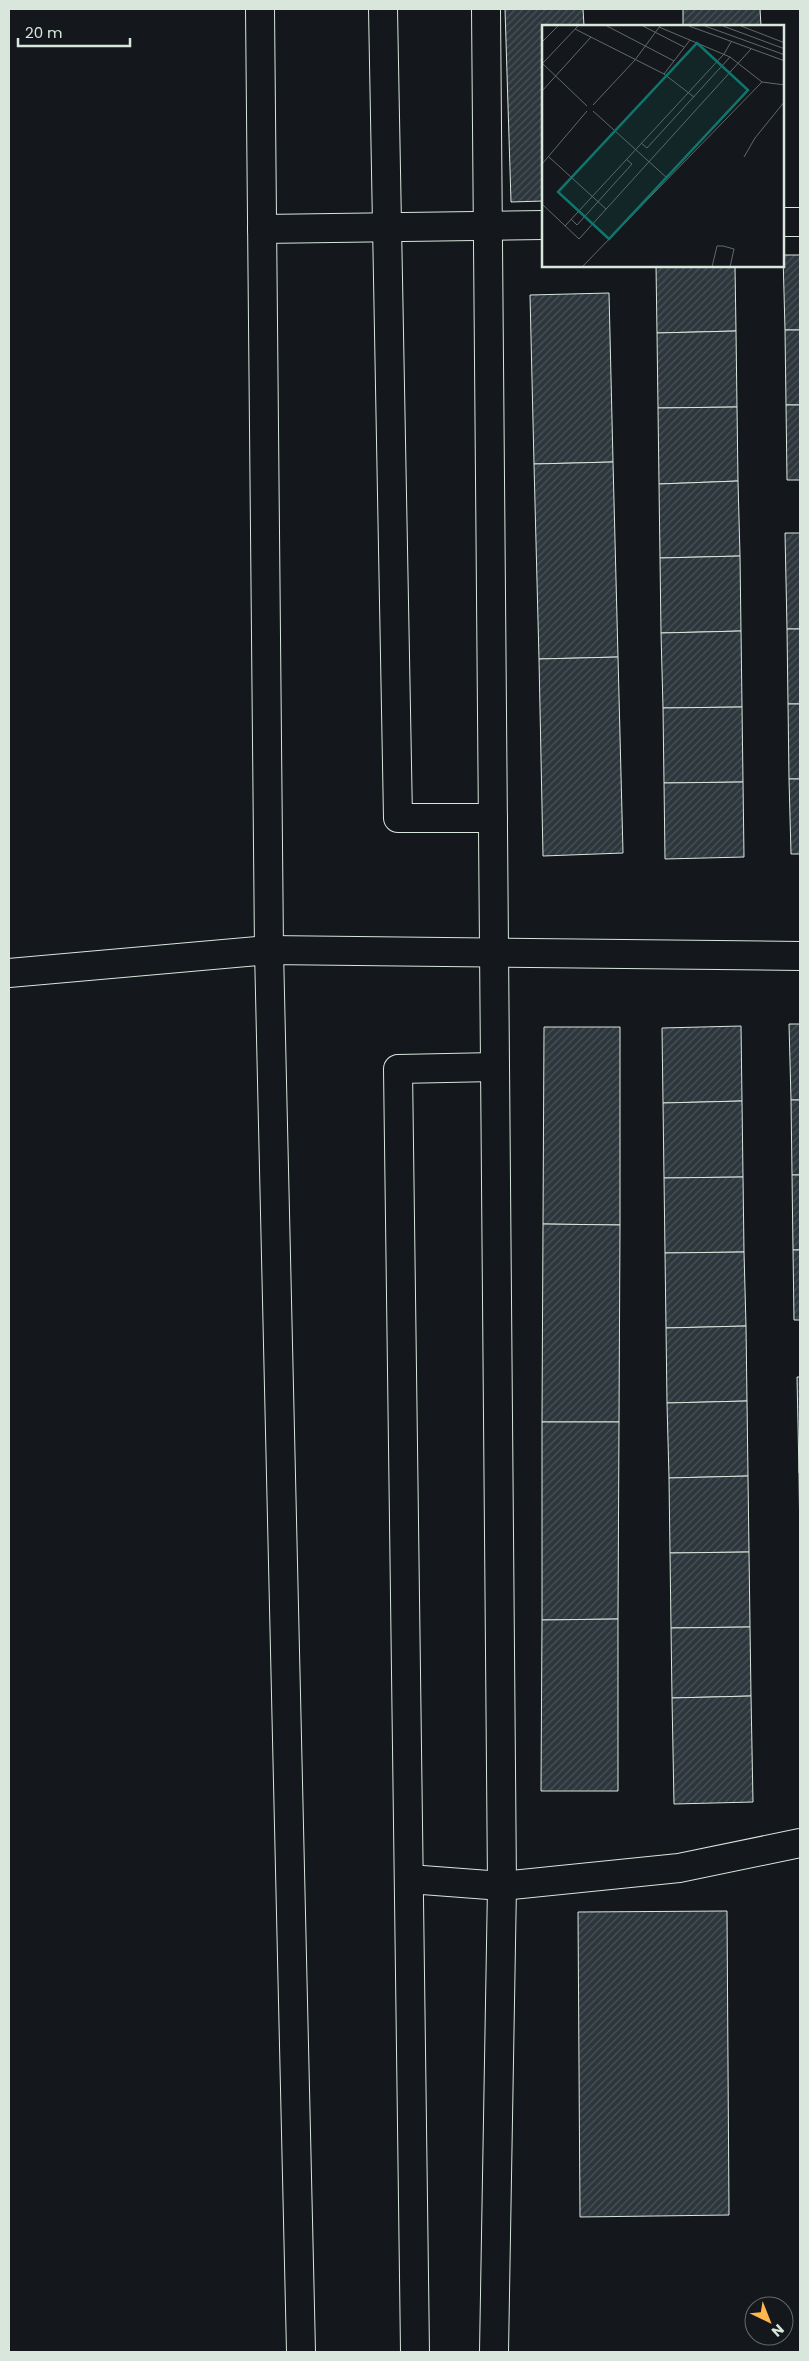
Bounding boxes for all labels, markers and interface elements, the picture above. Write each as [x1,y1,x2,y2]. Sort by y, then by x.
scale bar [18,15,130,47]
text: 20 m [25,22,63,43]
inset map [542,25,784,268]
north arrow [744,2296,794,2346]
text: N [767,2320,789,2341]

